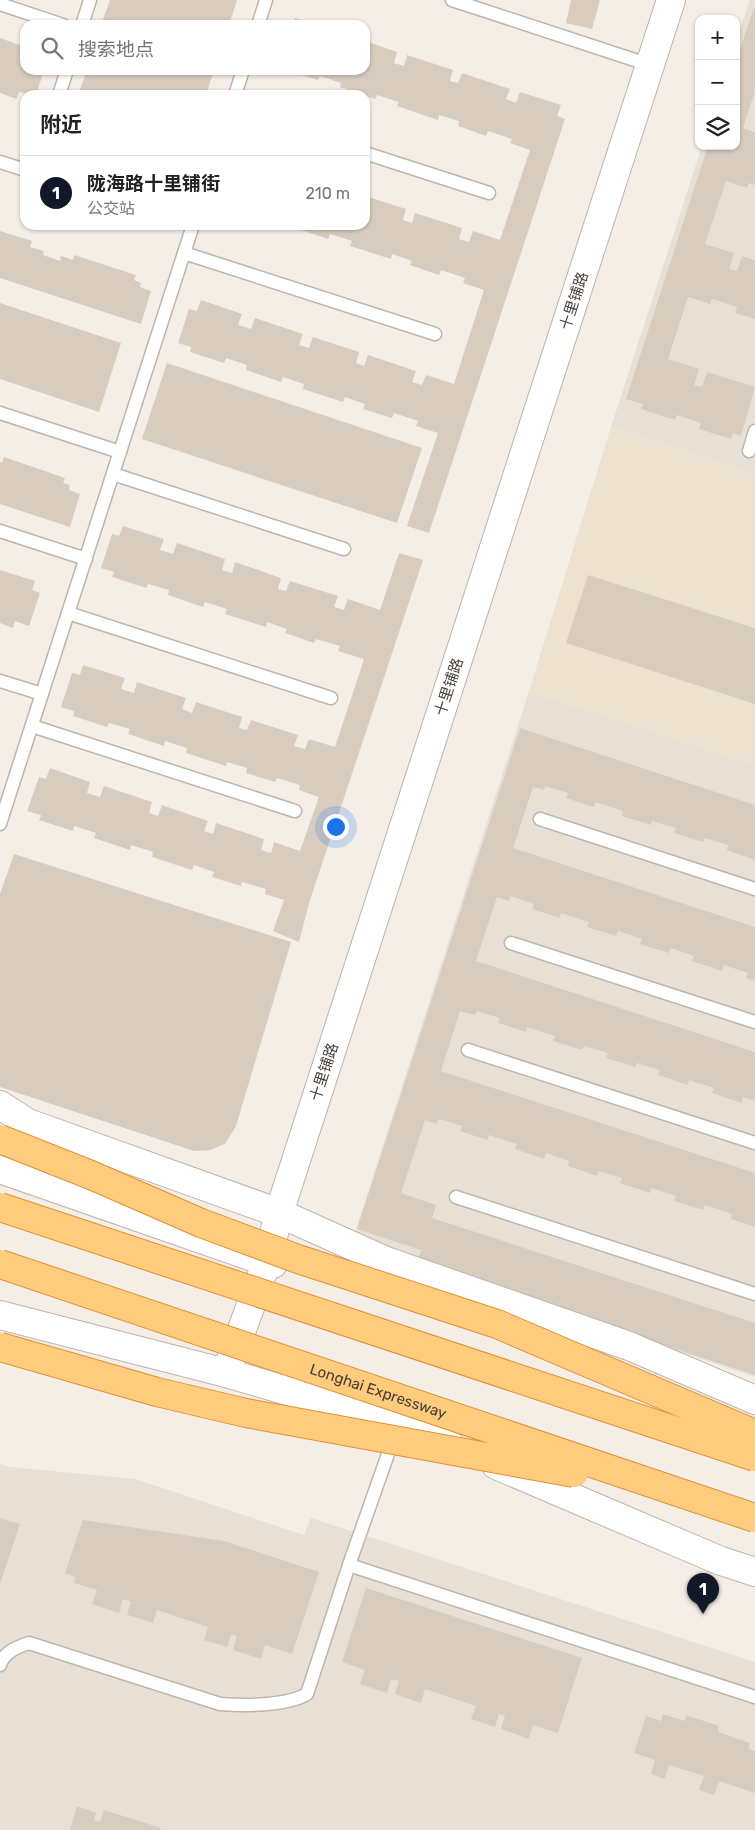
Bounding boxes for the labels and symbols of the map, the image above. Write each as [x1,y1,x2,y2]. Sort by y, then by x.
street label: 十里铺路 [556,270,592,332]
street label: 十里铺路 [431,656,467,718]
your location [323,814,349,840]
street label: 十里铺路 [306,1041,342,1103]
street label: Longhai Expressway [307,1360,449,1423]
pin: 1 [687,1573,719,1614]

